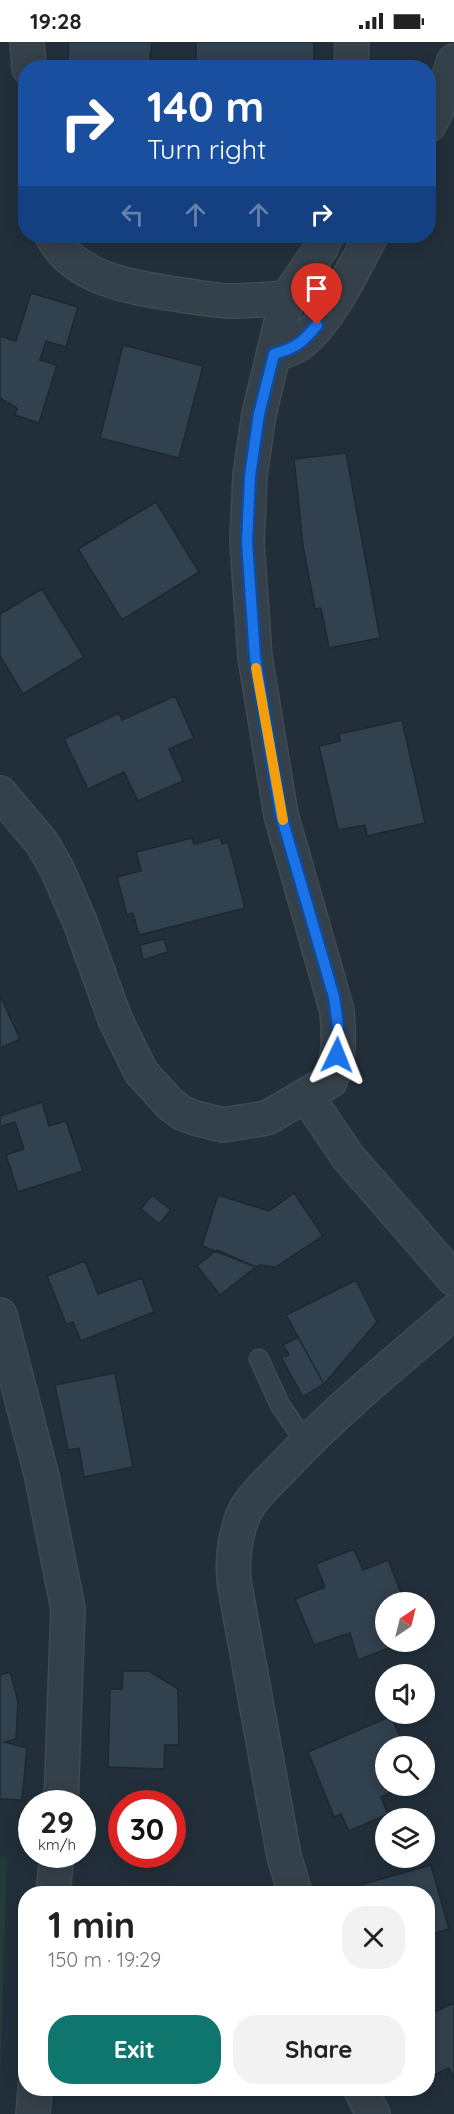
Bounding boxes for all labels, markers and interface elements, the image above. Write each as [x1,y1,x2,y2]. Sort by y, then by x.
text: 19:28 [30,7,82,35]
text: 140 m [147,80,264,133]
icon: right [48,84,126,162]
text: Turn right [147,132,266,166]
icon: left [116,198,149,231]
icon: ahead [179,198,212,231]
icon: ahead [242,198,275,231]
icon: right [305,198,338,231]
pin [291,263,342,325]
icon: arrive [300,272,333,305]
position arrow [305,1023,369,1087]
north arrow [375,1592,435,1652]
map controls [375,1592,435,1868]
button: sound [375,1664,435,1724]
button: search [375,1736,435,1796]
speed limit sign: 30 [108,1790,186,1868]
text: 29 [40,1803,74,1841]
button: layers [375,1808,435,1868]
text: km/h [38,1835,76,1854]
text: 1 min [48,1902,135,1947]
button: close [342,1906,405,1969]
text: 150 m · 19:29 [48,1947,161,1972]
button: Exit [48,2015,221,2084]
button: Share [233,2015,405,2084]

